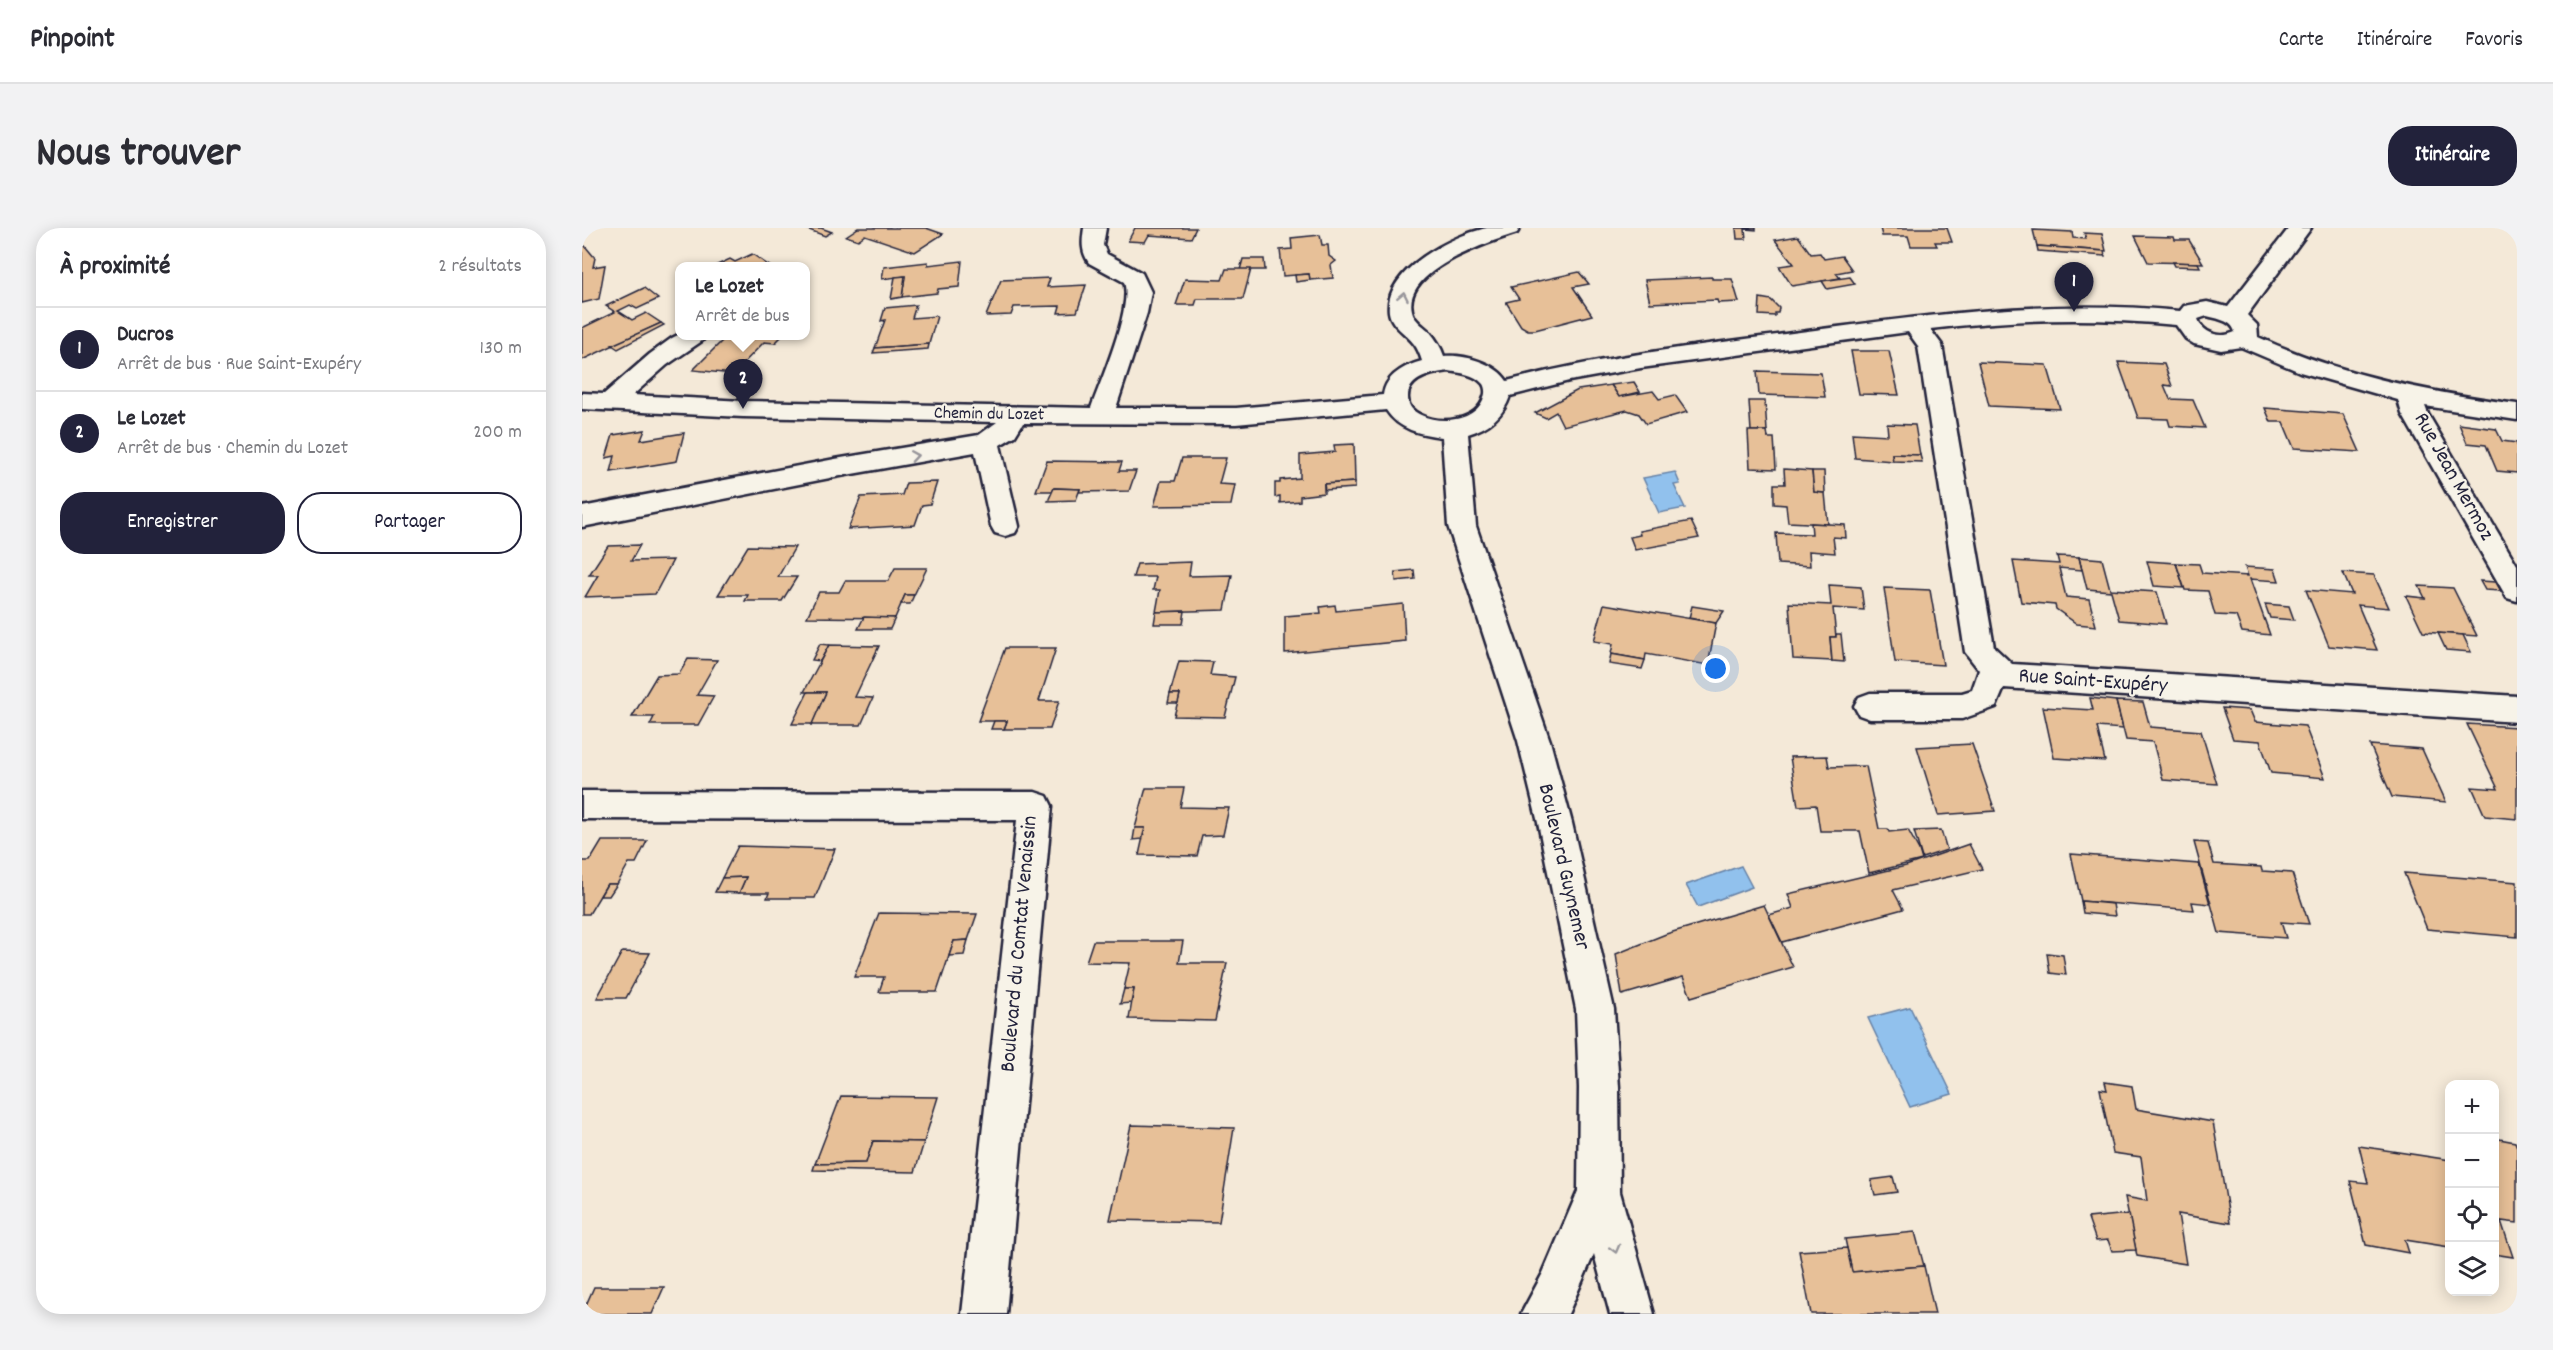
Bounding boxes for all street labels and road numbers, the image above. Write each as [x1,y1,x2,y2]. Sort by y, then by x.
street label: Chemin du Lozet [934,402,1045,428]
street label: Rue Jean Mermoz [2405,407,2501,547]
street label: Rue Saint-Exupéry [2018,661,2170,703]
street label: Boulevard Guynemer [1529,781,1597,954]
street label: Boulevard du Comtat Venaissin [993,814,1047,1074]

